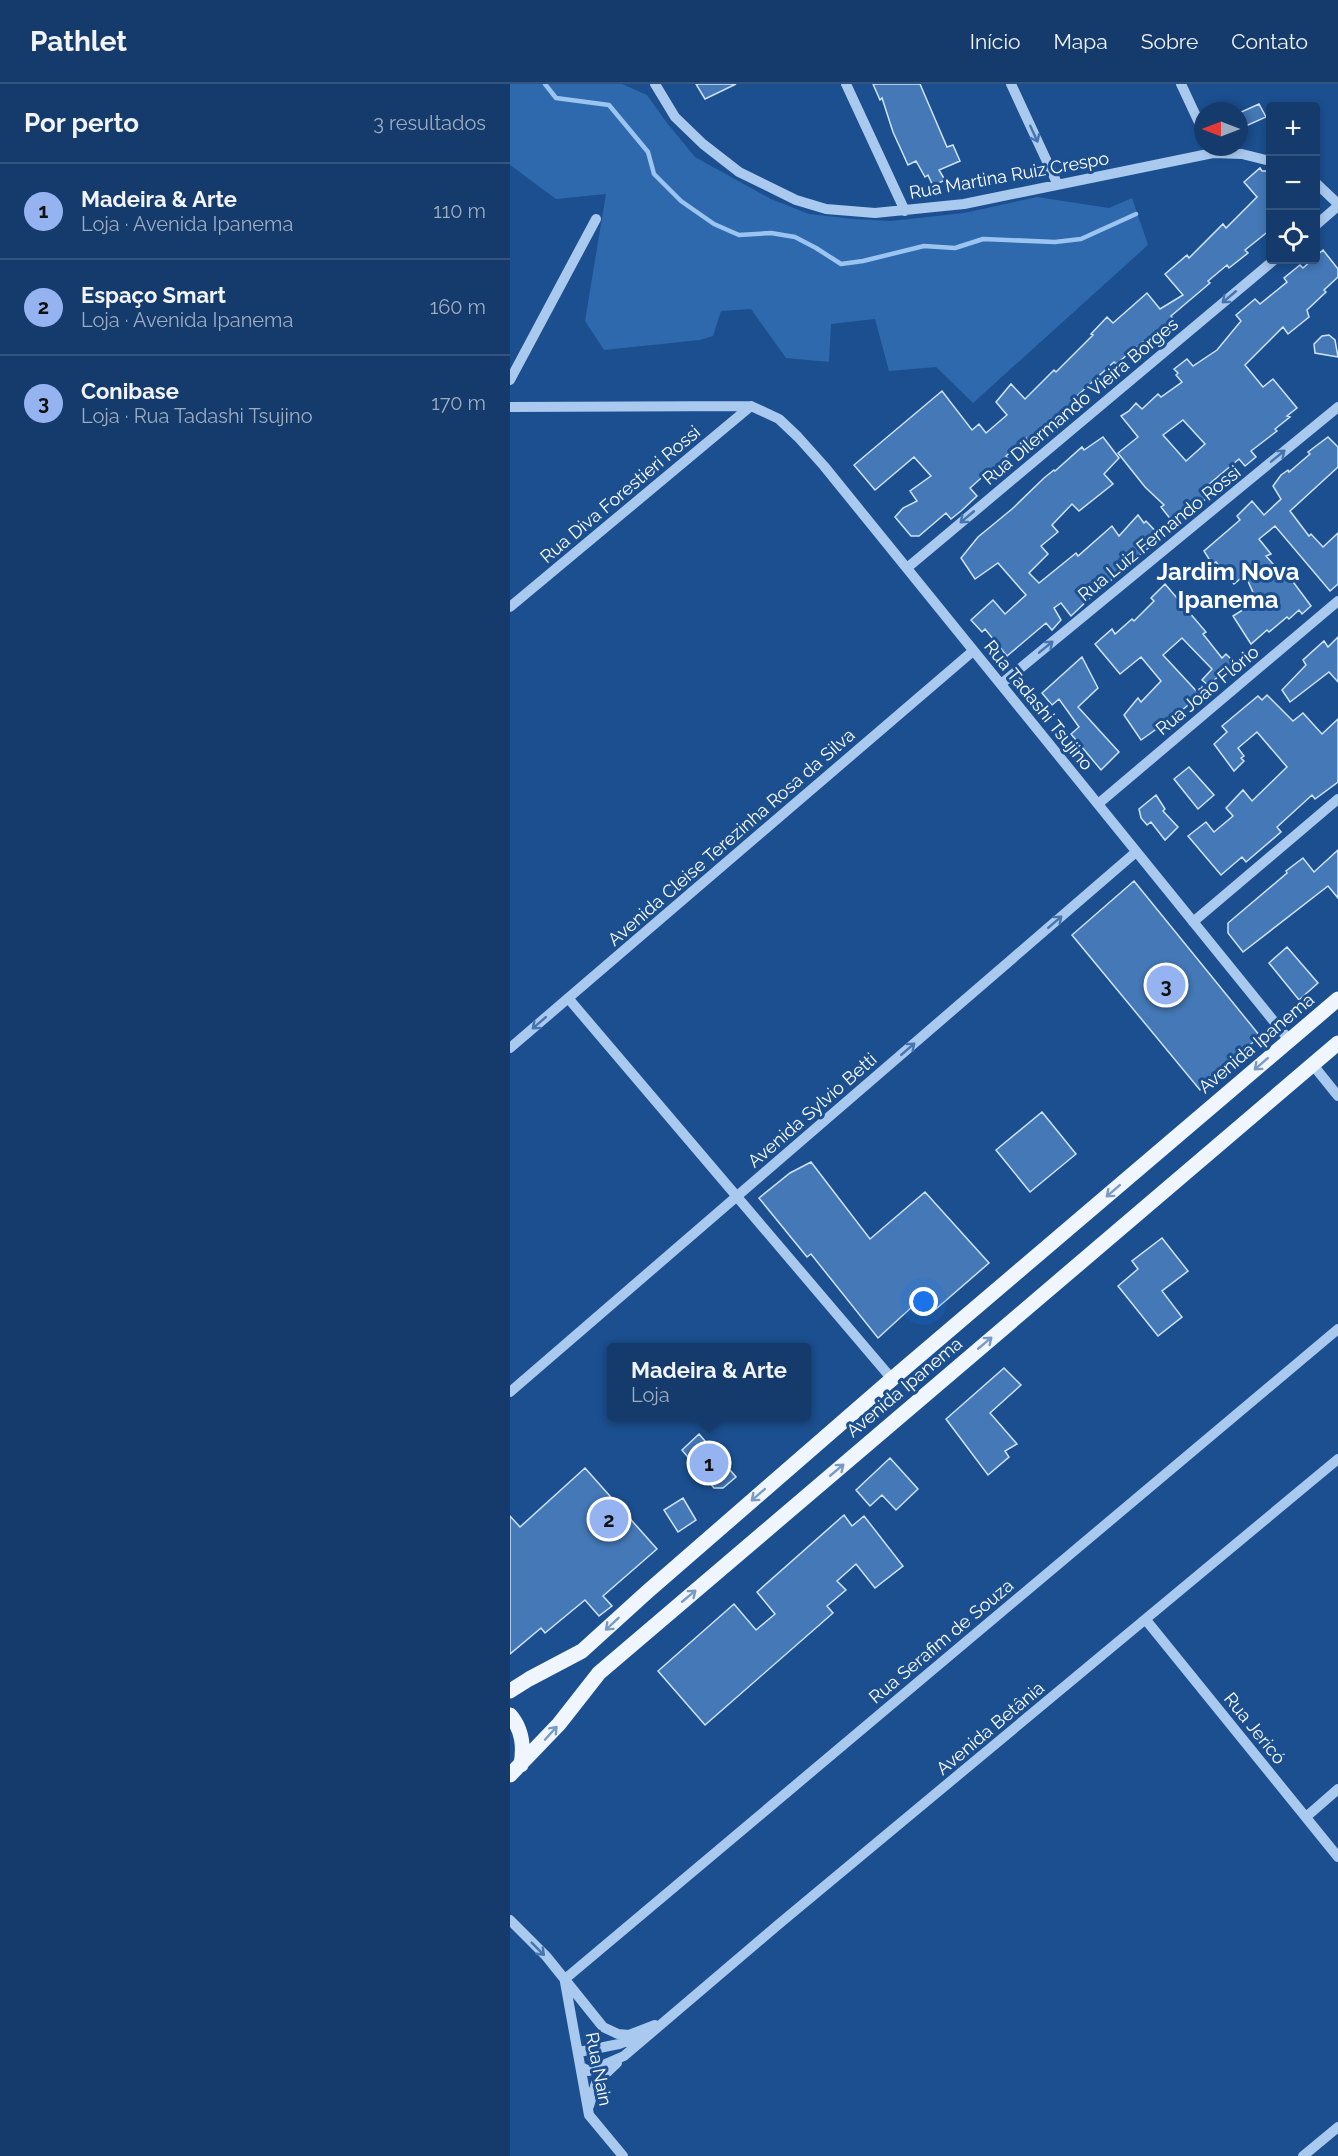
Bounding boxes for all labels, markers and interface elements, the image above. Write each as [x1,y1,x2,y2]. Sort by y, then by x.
text: Pathlet [30,25,127,58]
text: Início [970,29,1020,54]
text: Mapa [1053,29,1108,54]
text: Sobre [1141,29,1198,54]
text: Contato [1231,29,1308,54]
north arrow [1194,102,1248,156]
map controls [1266,102,1320,264]
button: + [1266,102,1320,156]
text: Por perto [24,108,139,138]
text: 3 resultados [373,111,486,135]
one-way arrow [1028,124,1040,142]
street label: Rua Martina Ruiz Crespo [907,147,1111,203]
button: − [1266,156,1320,210]
text: Madeira & Arte [81,186,237,212]
text: 1 [39,199,48,223]
text: 110 m [433,199,486,223]
button: locate [1266,210,1320,264]
text: Loja · Avenida Ipanema [81,212,293,236]
text: Espaço Smart [81,282,226,308]
one-way arrow [1222,290,1237,304]
text: 2 [38,295,49,319]
text: 160 m [430,295,486,319]
text: Loja · Avenida Ipanema [81,308,293,332]
street label: Rua Dilermando Vieira Borges [978,313,1182,489]
text: Conibase [81,378,179,404]
text: 3 [38,391,49,415]
text: 170 m [431,391,486,415]
text: Loja · Rua Tadashi Tsujino [81,404,313,428]
street label: Rua Diva Forestieri Rossi [536,421,704,567]
one-way arrow [1270,450,1286,463]
street label: Rua Luiz Fernando Rossi [1074,461,1244,605]
one-way arrow [960,510,975,524]
district label: Jardim Nova Ipanema [1156,557,1300,614]
street label: Rua Tadashi Tsujino [980,636,1098,774]
one-way arrow [1038,640,1053,654]
street label: Rua João Flório [1151,641,1263,739]
street label: Avenida Cleise Terezinha Rosa da Silva [603,724,859,950]
one-way arrow [1047,915,1063,928]
pin: 3 [1146,962,1186,1008]
street label: Avenida Ipanema [1194,989,1318,1097]
one-way arrow [532,1016,547,1030]
one-way arrow [900,1042,915,1056]
street label: Avenida Sylvio Betti [743,1048,881,1172]
one-way arrow [1254,1057,1269,1071]
one-way arrow [1105,1184,1121,1197]
your location [909,1287,938,1316]
street label: Avenida Ipanema [842,1333,966,1441]
one-way arrow [977,1337,993,1350]
popup [607,1343,811,1421]
text: Madeira & Arte [631,1357,787,1383]
text: Loja [631,1383,670,1407]
pin: 1 [690,1440,728,1486]
one-way arrow [829,1463,844,1477]
one-way arrow [750,1489,766,1502]
pin: 2 [590,1496,628,1542]
street label: Rua Serafim de Souza [865,1575,1017,1707]
one-way arrow [681,1589,696,1603]
one-way arrow [604,1617,619,1631]
street label: Avenida Betânia [932,1677,1048,1779]
street label: Rua Jericó [1220,1688,1290,1768]
one-way arrow [544,1726,558,1741]
one-way arrow [531,1941,546,1956]
street label: Rua Nain [582,2030,616,2108]

